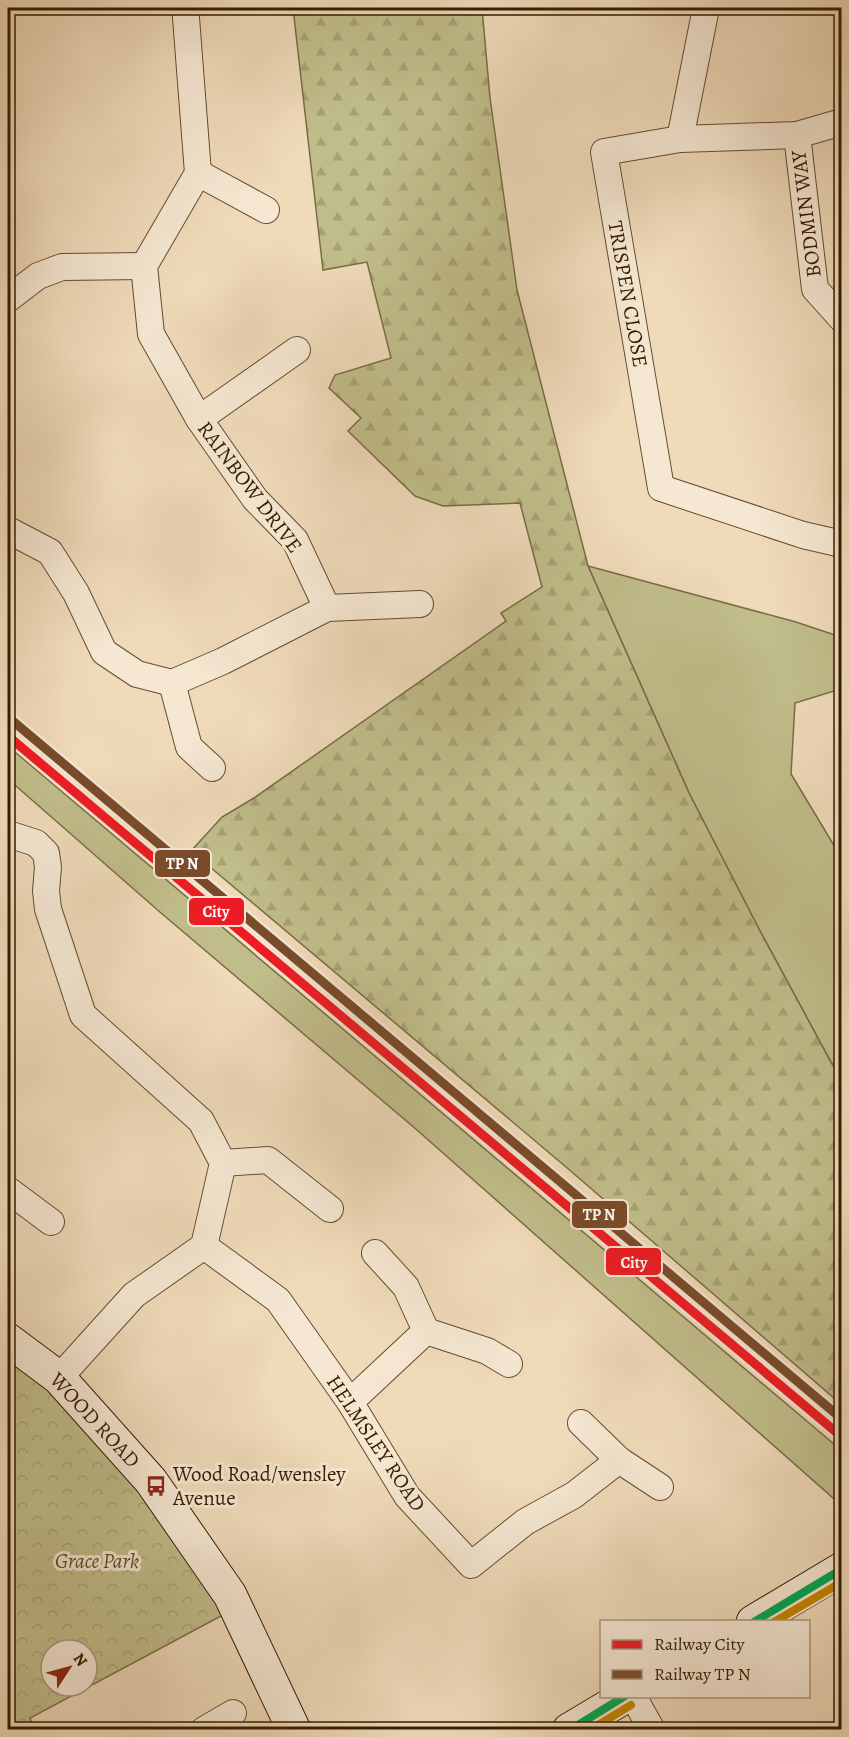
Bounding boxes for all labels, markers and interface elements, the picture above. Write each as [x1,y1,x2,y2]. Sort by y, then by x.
street label: BODMIN WAY [784,148,828,279]
street label: TRISPEN CLOSE [601,219,655,369]
street label: RAINBOW DRIVE [191,415,309,559]
line badge: TP N [154,849,211,878]
text: TP N [166,853,199,875]
line badge: City [188,897,245,926]
text: City [202,901,230,923]
line badge: TP N [571,1200,628,1229]
text: TP N [583,1204,616,1226]
line badge: City [605,1247,662,1276]
text: City [620,1252,648,1274]
street label: WOOD ROAD [43,1366,146,1474]
street label: HELMSLEY ROAD [320,1369,432,1517]
place label: Wood Road/wensley Avenue [172,1460,346,1512]
bus stop icon: Wood Road/wensley Avenue [144,1474,168,1498]
park label: Grace Park [55,1547,139,1575]
legend [600,1620,810,1698]
text: Railway City [654,1632,745,1656]
north arrow [39,1638,99,1698]
text: N [68,1649,93,1671]
text: Railway TP N [654,1662,751,1686]

